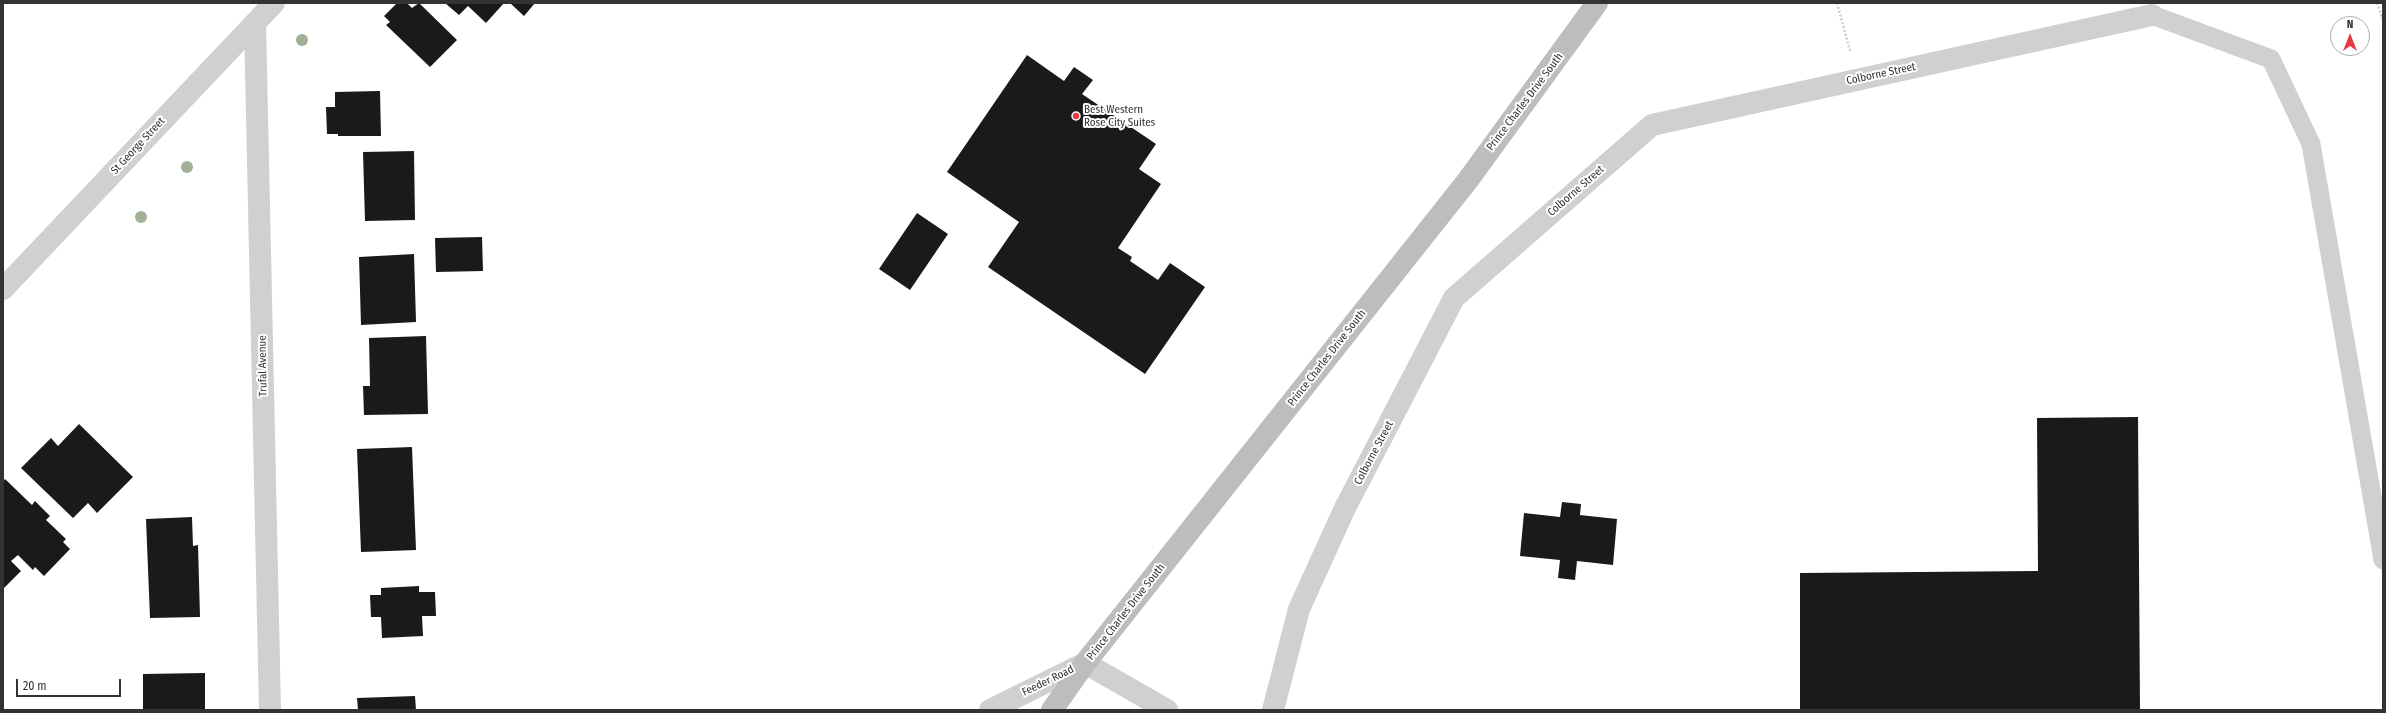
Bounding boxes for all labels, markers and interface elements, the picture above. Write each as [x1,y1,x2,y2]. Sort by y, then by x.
north arrow [2330,16,2370,56]
text: N [2347,18,2353,31]
street label: Prince Charles Drive South [1484,51,1566,153]
street label: Colborne Street [1845,60,1917,88]
place label: Best Western Rose City Suites [1084,103,1155,129]
marker: Best Western Rose City Suites [1071,111,1081,121]
street label: St George Street [108,115,168,177]
street label: Colborne Street [1545,163,1607,219]
street label: Prince Charles Drive South [1285,307,1369,409]
street label: Trufal Avenue [256,335,270,397]
street label: Colborne Street [1352,419,1396,487]
street label: Prince Charles Drive South [1084,561,1168,663]
street label: Feeder Road [1020,663,1076,699]
scale bar [18,671,123,697]
text: 20 m [23,679,47,693]

